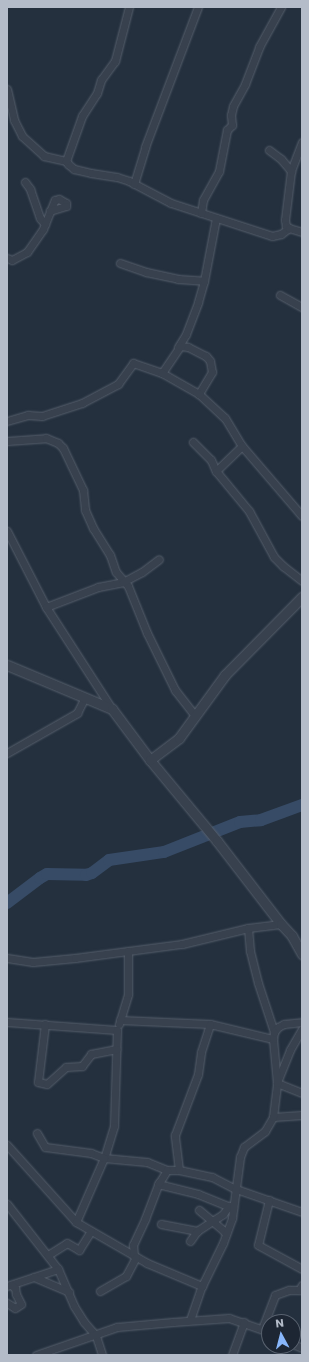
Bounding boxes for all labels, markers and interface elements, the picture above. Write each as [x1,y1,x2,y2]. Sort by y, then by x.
north arrow [261,1314,301,1354]
text: N [275,1315,285,1332]

